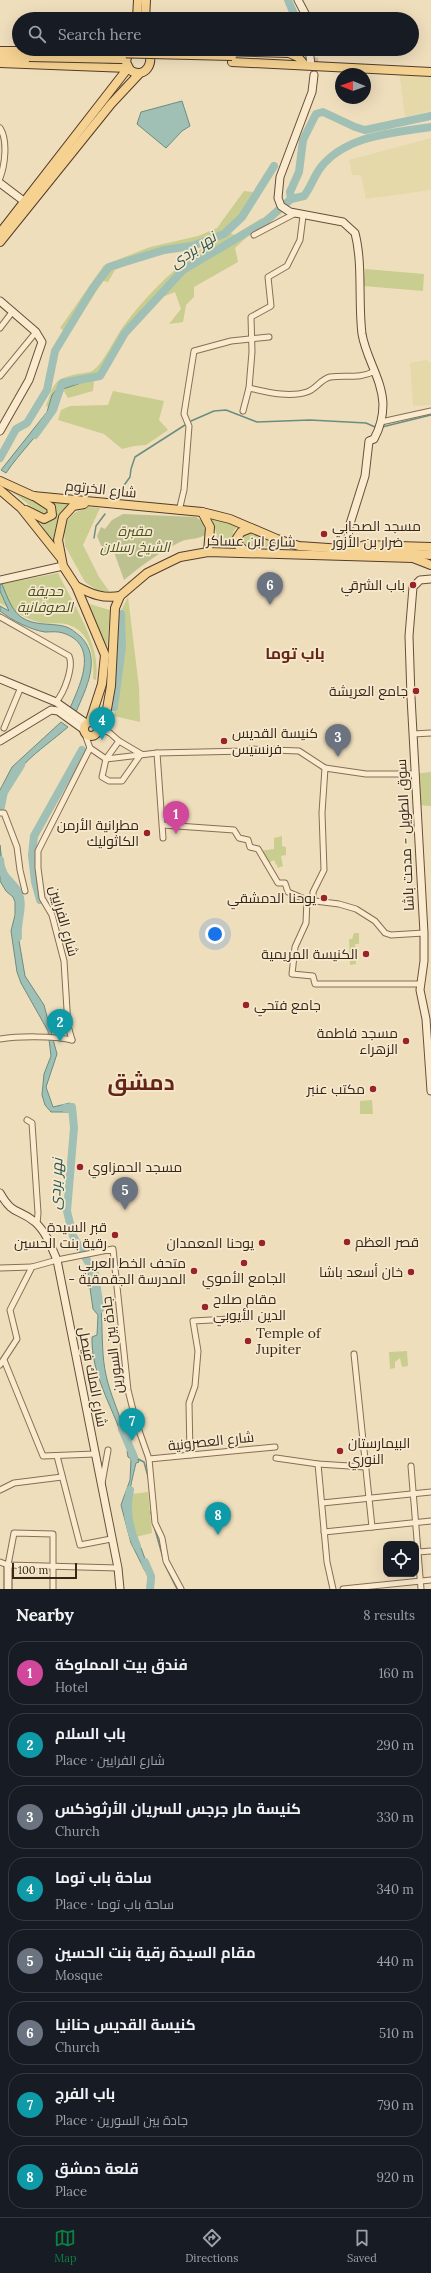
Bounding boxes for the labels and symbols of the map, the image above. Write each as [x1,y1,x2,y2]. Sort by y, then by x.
north arrow [335,68,371,104]
water label: نهر بردى [166,226,221,272]
street label: شارع الخرتوم [64,476,138,503]
place label: مسجد الصحابي ضرار بن الأزور [331,517,421,551]
park label: مقبرة الشيخ رسلان [100,522,171,557]
marker: مسجد الصحابي ضرار بن الأزور [319,529,329,539]
street label: شارع ابن عساكر [205,531,296,551]
pin: 6 [257,572,283,605]
place label: باب الشرقي [341,576,405,597]
marker: باب الشرقي [408,580,418,590]
park label: حديقة الصوفانية [17,582,74,616]
district label: باب توما [265,643,325,663]
place label: جامع العريشة [329,682,408,700]
marker: جامع العريشة [411,686,421,696]
pin: 4 [89,707,115,740]
place label: كنيسة القديس فرنسيس [232,724,318,758]
pin: 3 [325,724,351,757]
marker: كنيسة القديس فرنسيس [219,736,229,746]
street label: سوق الطويل - مدحت باشا [392,758,418,912]
pin: 1 [163,801,189,834]
place label: مطرانية الأرمن الكاثوليك [57,816,139,850]
marker: مطرانية الأرمن الكاثوليك [142,828,152,838]
street label: شارع الفرايين [45,883,83,959]
place label: يوحنا الدمشقي [227,889,316,910]
marker: يوحنا الدمشقي [319,893,329,903]
your location [205,924,225,944]
place label: الكنيسة المريمية [261,945,358,963]
marker: الكنيسة المريمية [361,949,371,959]
place label: جامع فتحي [254,996,321,1017]
marker: جامع فتحي [241,1000,251,1010]
pin: 2 [47,1009,73,1042]
place label: مسجد فاطمة الزهراء [317,1024,398,1058]
marker: مسجد فاطمة الزهراء [401,1036,411,1046]
district label: دمشق [107,1068,175,1096]
place label: مكتب عنبر [306,1080,365,1098]
marker: مكتب عنبر [368,1084,378,1094]
water label: نهر بردى [45,1156,66,1210]
place label: مسجد الحمزاوي [88,1158,182,1179]
marker: مسجد الحمزاوي [75,1162,85,1172]
pin: 5 [112,1177,138,1210]
place label: قبر السيدة رقية بنت الحسين [14,1218,107,1252]
marker: قبر السيدة رقية بنت الحسين [110,1230,120,1240]
place label: قصر العظم [355,1233,419,1252]
place label: يوحنا المعمدان [166,1234,254,1252]
marker: قصر العظم [342,1237,352,1247]
marker: يوحنا المعمدان [257,1238,267,1248]
place label: متحف الخط العربي - المدرسة الجقمقية [68,1254,186,1288]
marker: الجامع الأموي [239,1258,249,1268]
place label: خان أسعد باشا [319,1263,403,1281]
marker: متحف الخط العربي - المدرسة الجقمقية [189,1266,199,1276]
marker: خان أسعد باشا [406,1267,416,1277]
place label: الجامع الأموي [202,1269,286,1290]
place label: مقام صلاح الدين الأيوبي [213,1290,286,1327]
street label: جادة بين السورين [97,1295,127,1395]
marker: مقام صلاح الدين الأيوبي [200,1302,210,1312]
place label: Temple of Jupiter [255,1324,322,1358]
street label: شارع الملك فيصل [74,1325,112,1429]
marker: Temple of Jupiter [243,1336,253,1346]
pin: 7 [119,1408,145,1441]
street label: شارع العصرونية [167,1428,255,1454]
place label: البيمارستان النوري [348,1434,410,1471]
marker: البيمارستان النوري [335,1446,345,1456]
pin: 8 [205,1502,231,1535]
scale bar [12,1561,77,1580]

